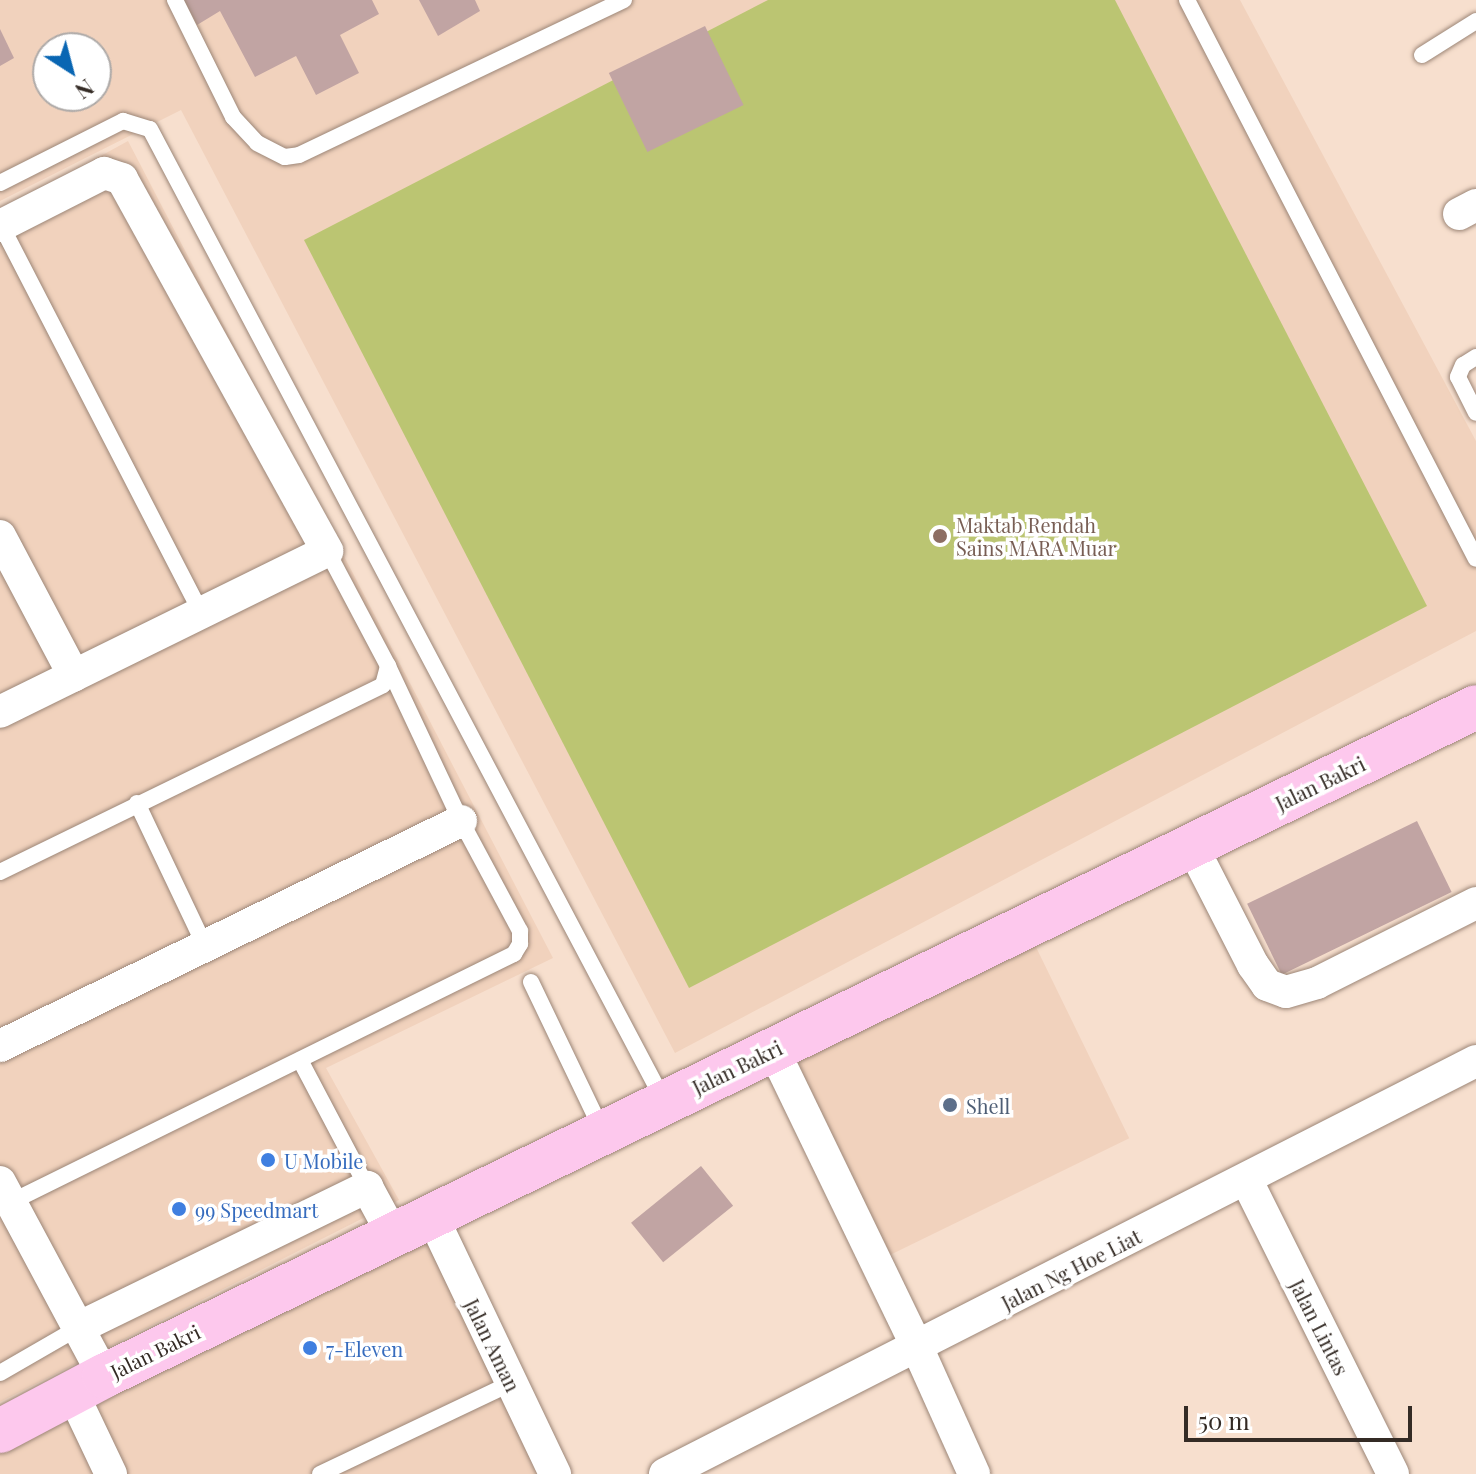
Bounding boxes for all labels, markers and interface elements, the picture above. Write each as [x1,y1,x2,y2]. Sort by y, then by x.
north arrow [32,32,112,112]
text: N [70,73,100,107]
place label: Maktab Rendah Sains MARA Muar [956,512,1116,559]
marker: Maktab Rendah Sains MARA Muar [931,527,949,545]
street label: Jalan Bakri [1271,751,1369,815]
street label: Jalan Bakri [688,1035,786,1099]
place label: Shell [966,1093,1010,1117]
marker: Shell [941,1096,959,1114]
place label: U Mobile [284,1148,363,1172]
marker: U Mobile [259,1151,277,1169]
place label: 99 Speedmart [195,1197,318,1221]
marker: 99 Speedmart [170,1200,188,1218]
street label: Jalan Ng Hoe Liat [997,1223,1145,1315]
street label: Jalan Lintas [1286,1275,1354,1379]
street label: Jalan Aman [460,1294,526,1396]
street label: Jalan Bakri [106,1319,204,1383]
place label: 7-Eleven [326,1336,403,1360]
marker: 7-Eleven [301,1339,319,1357]
scale bar [1188,1390,1416,1440]
text: 50 m [1198,1404,1250,1436]

